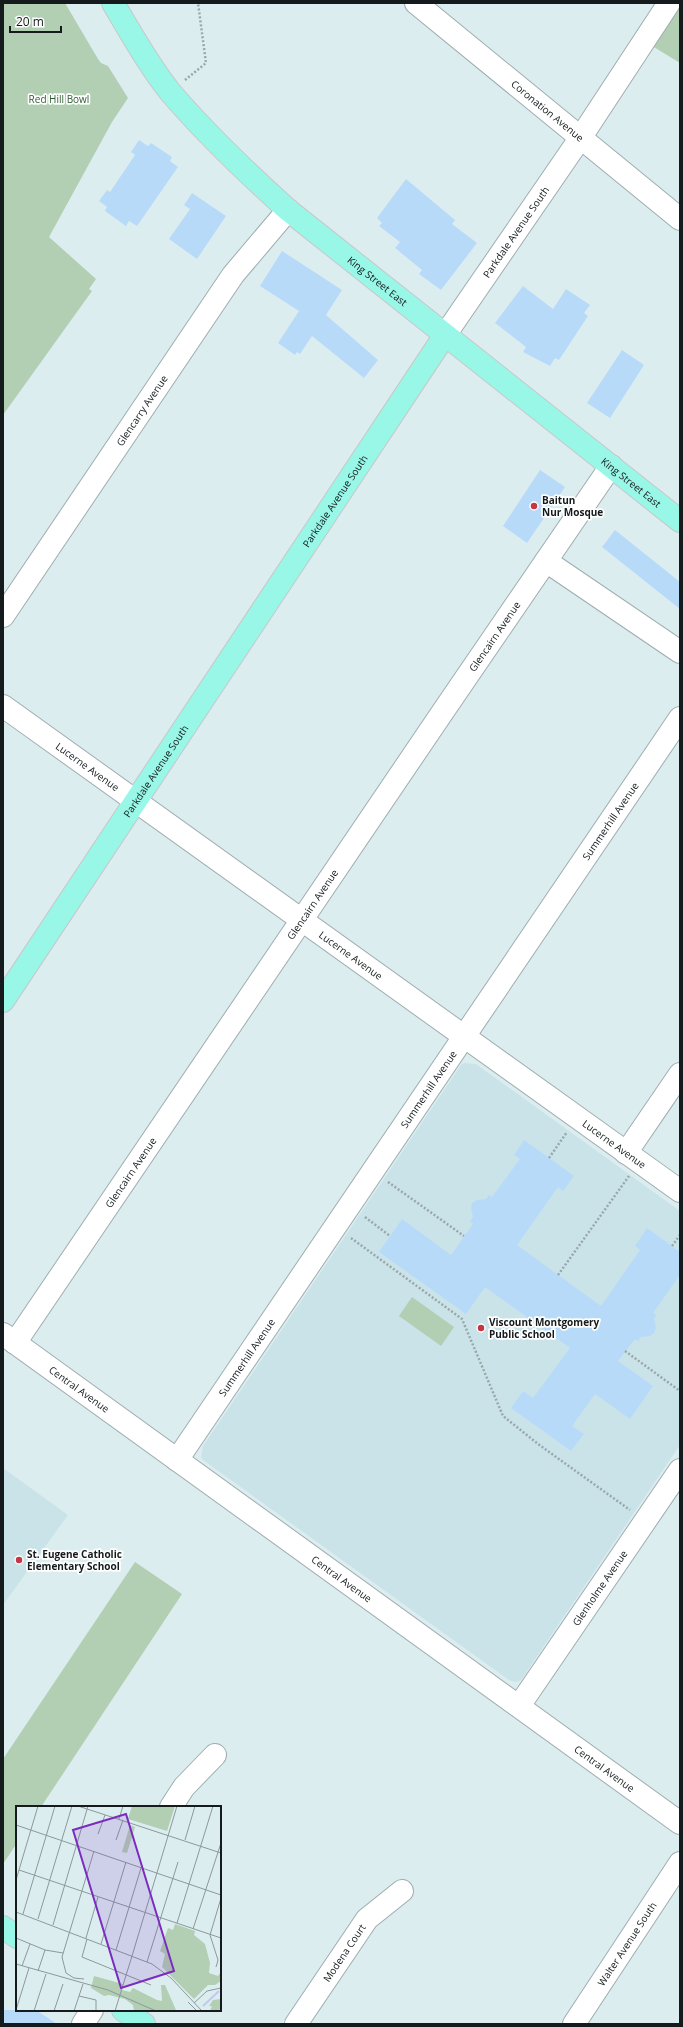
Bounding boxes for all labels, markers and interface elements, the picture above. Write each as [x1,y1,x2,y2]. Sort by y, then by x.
scale bar [10,8,61,34]
text: 20 m [16,13,44,30]
street label: Coronation Avenue [508,77,587,145]
park label: Red Hill Bowl [29,92,89,106]
street label: Parkdale Avenue South [479,183,552,281]
street label: King Street East [345,253,411,309]
street label: Glencarry Avenue [113,372,171,449]
street label: Parkdale Avenue South [299,452,371,550]
street label: King Street East [598,454,665,511]
place label: Baitun Nur Mosque [542,493,603,519]
marker: Baitun Nur Mosque [529,501,539,511]
street label: Glencairn Avenue [465,598,524,674]
street label: Parkdale Avenue South [120,722,191,820]
street label: Lucerne Avenue [53,739,122,794]
street label: Summerhill Avenue [579,779,642,863]
street label: Glencairn Avenue [283,866,341,942]
street label: Lucerne Avenue [316,928,386,983]
street label: Summerhill Avenue [397,1047,460,1131]
street label: Lucerne Avenue [580,1116,649,1172]
street label: Glencairn Avenue [102,1134,160,1210]
street label: Summerhill Avenue [215,1315,278,1399]
place label: Viscount Montgomery Public School [489,1315,600,1341]
marker: Viscount Montgomery Public School [476,1323,486,1333]
street label: Central Avenue [46,1362,113,1416]
place label: St. Eugene Catholic Elementary School [27,1547,122,1573]
street label: Glenholme Avenue [569,1547,631,1628]
street label: Central Avenue [309,1552,375,1606]
marker: St. Eugene Catholic Elementary School [14,1555,24,1565]
street label: Central Avenue [571,1742,638,1795]
inset map [16,1806,221,2011]
street label: Walter Avenue South [594,1899,660,1989]
street label: Modena Court [320,1921,369,1985]

